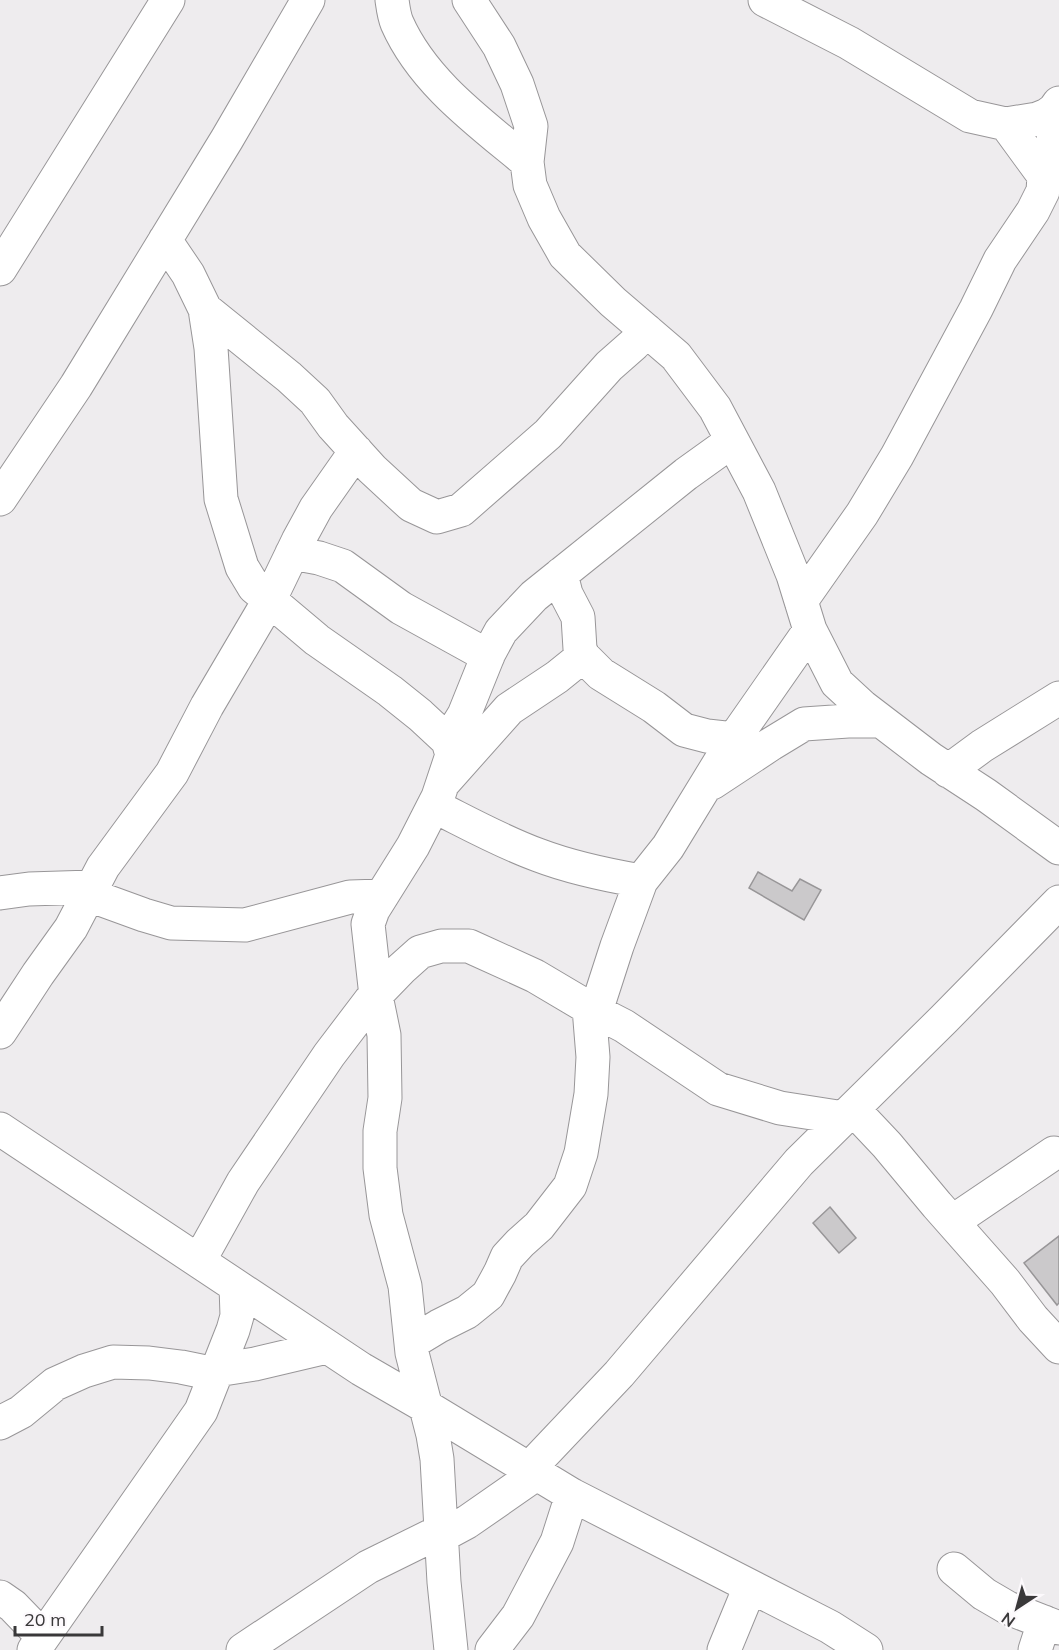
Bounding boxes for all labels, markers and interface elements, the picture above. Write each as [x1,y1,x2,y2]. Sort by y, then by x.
north arrow [987,1578,1047,1638]
scale bar [15,1599,102,1637]
text: 20 m [24,1608,66,1631]
text: N [997,1608,1019,1632]

